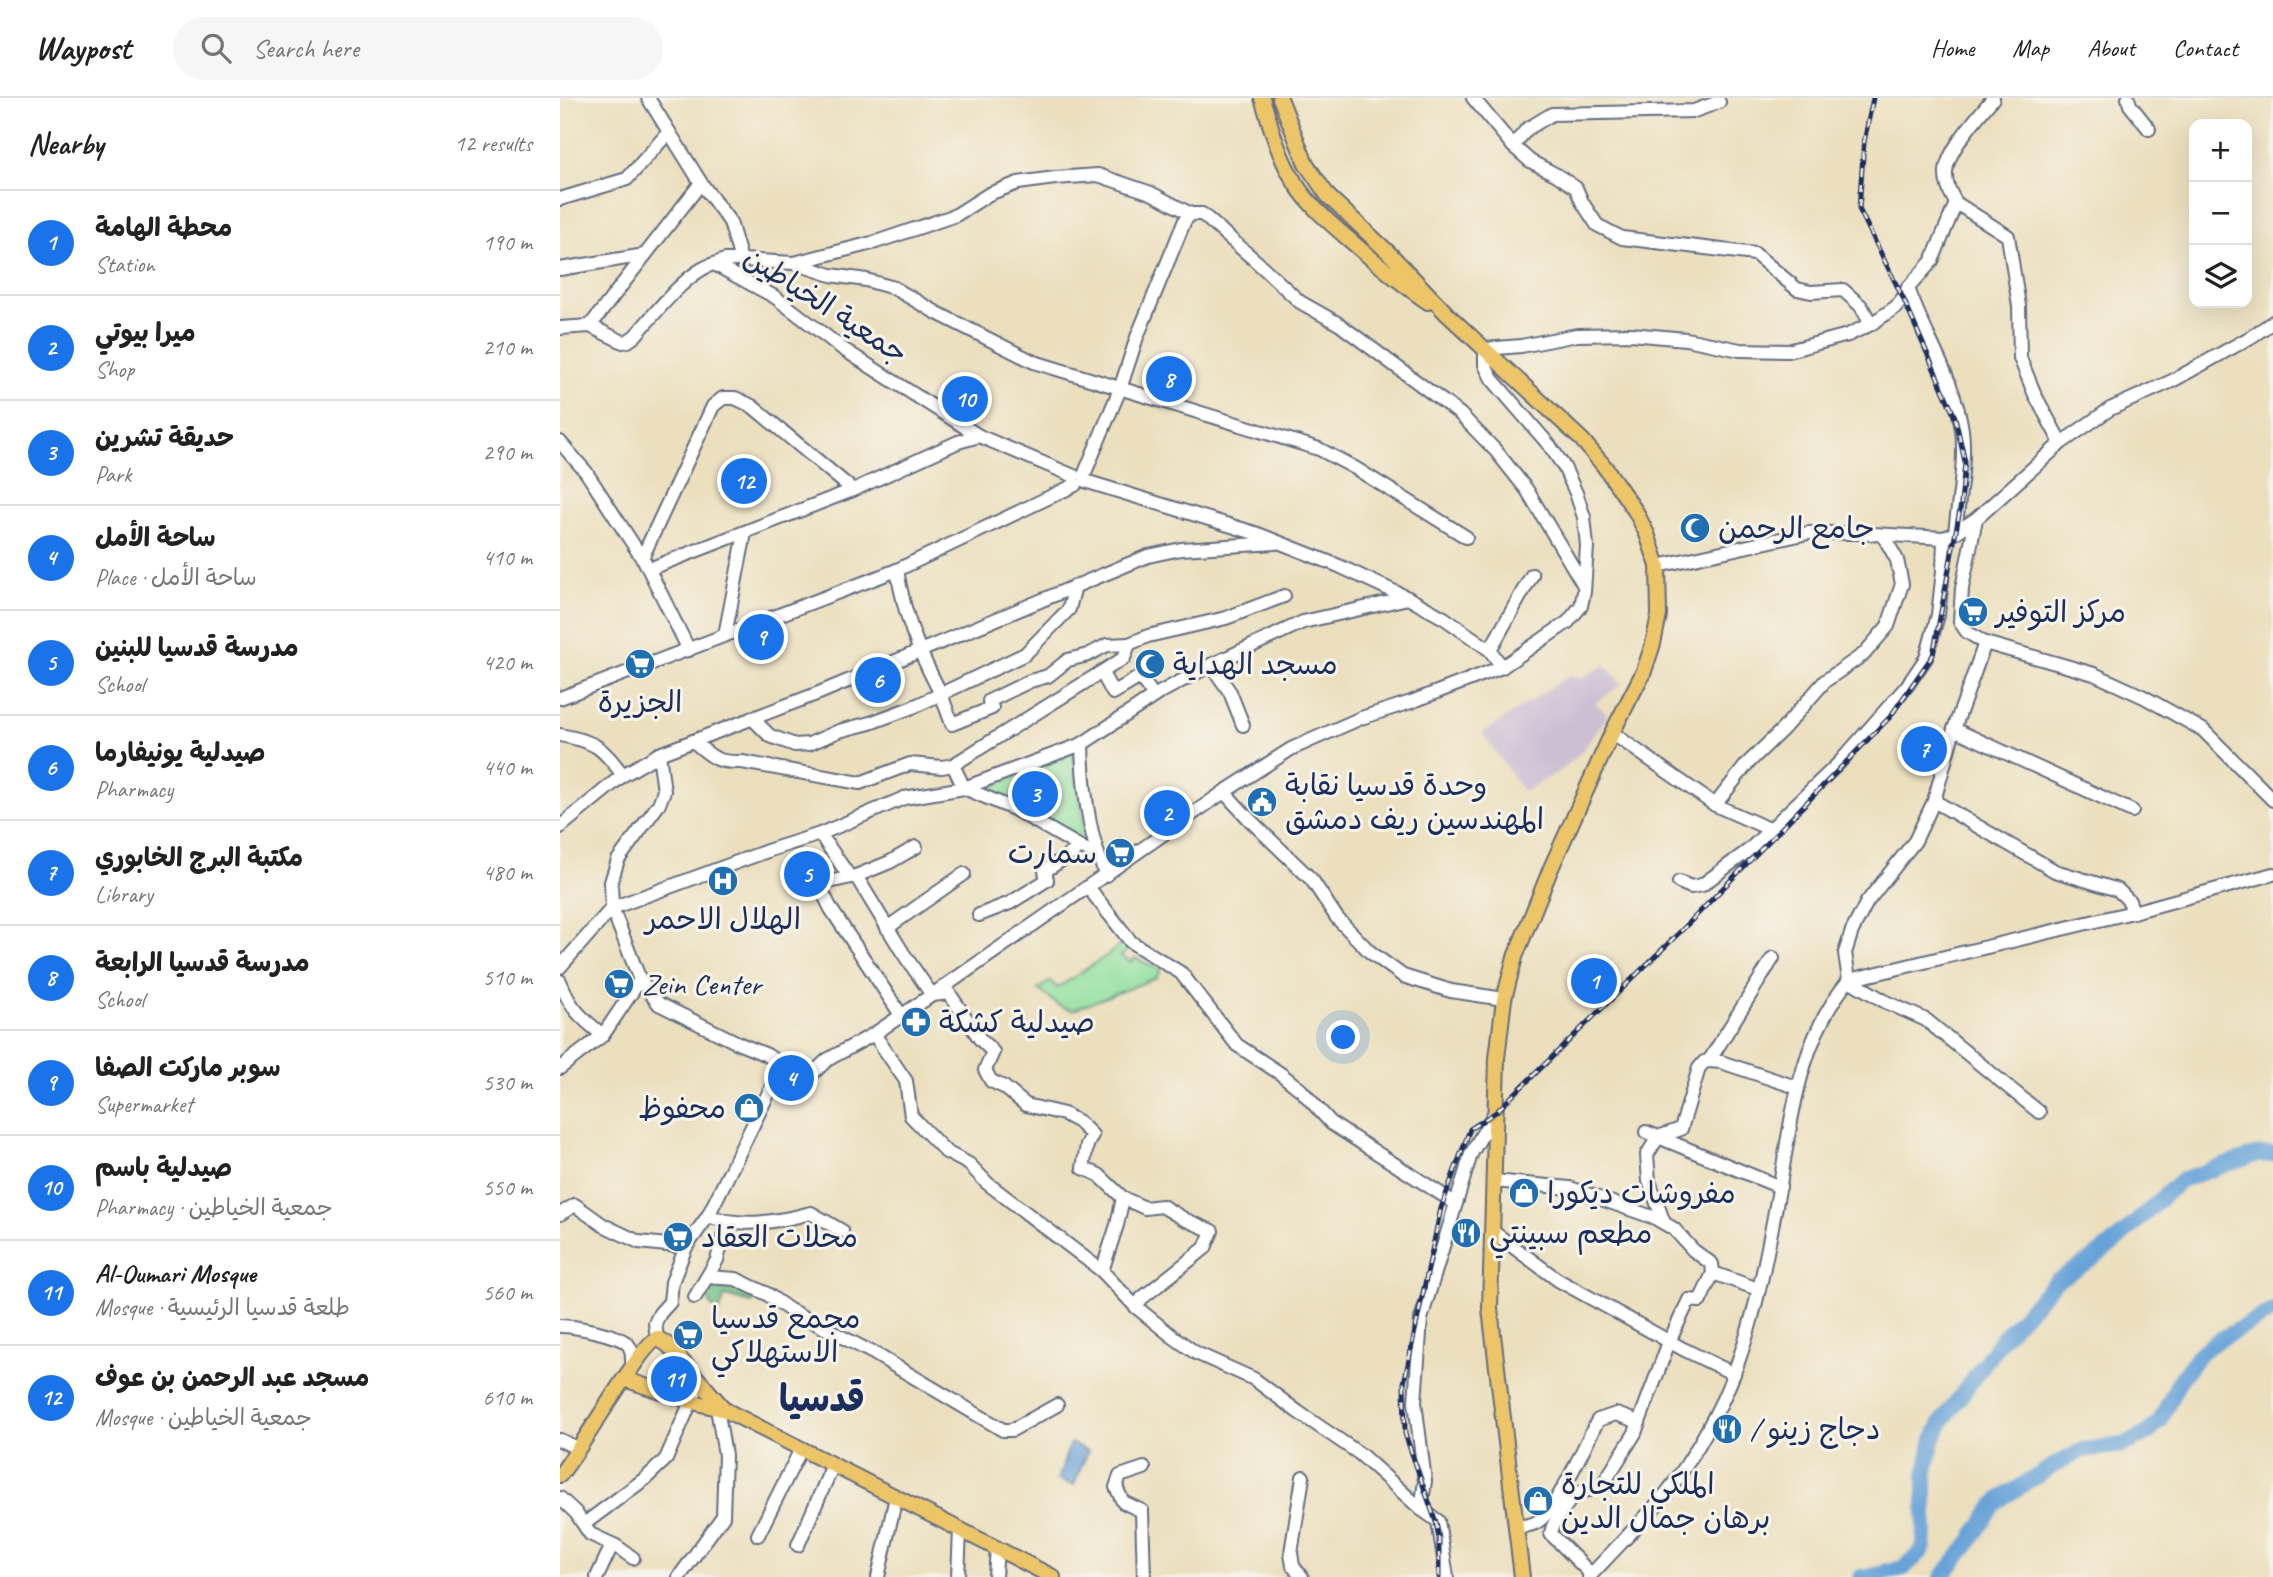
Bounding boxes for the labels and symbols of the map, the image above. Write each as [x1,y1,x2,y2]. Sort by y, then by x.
street label: جمعية الخياطين [737,238,915,372]
pin: 8 [1146,353,1192,405]
pin: 10 [942,373,988,425]
pin: 12 [721,455,767,507]
place label: جامع الرحمن [1718,509,1875,550]
mosque icon: جامع الرحمن [1678,511,1712,545]
place label: مركز التوفير [1993,593,2126,631]
supermarket icon: مركز التوفير [1956,595,1990,629]
pin: 9 [738,611,784,663]
place label: مسجد الهداية [1173,645,1338,683]
supermarket icon: الجزيرة [623,647,657,681]
mosque icon: مسجد الهداية [1133,647,1167,681]
pin: 6 [855,654,901,706]
place label: الجزيرة [598,683,682,721]
pin: 7 [1901,723,1947,775]
place label: وحدة قدسيا نقابة المهندسين ريف دمشق [1285,766,1544,838]
pin: 3 [1012,768,1058,820]
public building icon: وحدة قدسيا نقابة المهندسين ريف دمشق [1245,785,1279,819]
pin: 2 [1144,787,1190,839]
place label: سمارت [1008,834,1097,872]
supermarket icon: سمارت [1103,836,1137,870]
pin: 5 [784,848,830,900]
hospital icon: الهلال الاحمر [706,864,740,898]
place label: الهلال الاحمر [642,900,801,938]
pin: 1 [1571,955,1617,1007]
place label: Zein Center [642,965,764,1003]
supermarket icon: Zein Center [602,967,636,1001]
place label: صيدلية كشكة [939,1003,1095,1041]
pharmacy icon: صيدلية كشكة [899,1005,933,1039]
your location [1326,1020,1360,1054]
pin: 4 [768,1052,814,1104]
place label: محفوظ [638,1089,726,1127]
shop icon: محفوظ [732,1091,766,1125]
place label: مفروشات ديكورا [1547,1174,1736,1212]
shop icon: مفروشات ديكورا [1507,1176,1541,1210]
place label: مطعم سبينتي [1489,1214,1652,1259]
restaurant icon: مطعم سبينتي [1449,1216,1483,1250]
place label: محلات العقاد [701,1218,858,1256]
supermarket icon: محلات العقاد [661,1220,695,1254]
place label: مجمع قدسيا الاستهلاكي [711,1299,861,1378]
supermarket icon: مجمع قدسيا الاستهلاكي [671,1318,705,1352]
pin: 11 [651,1353,697,1405]
district label: قدسيا [779,1375,865,1422]
place label: / دجاج زينو [1750,1410,1881,1449]
restaurant icon: / دجاج زينو [1710,1412,1744,1446]
place label: الملكي للتجارة برهان جمال الدين [1561,1465,1771,1537]
shop icon: الملكي للتجارة برهان جمال الدين [1521,1484,1555,1518]

